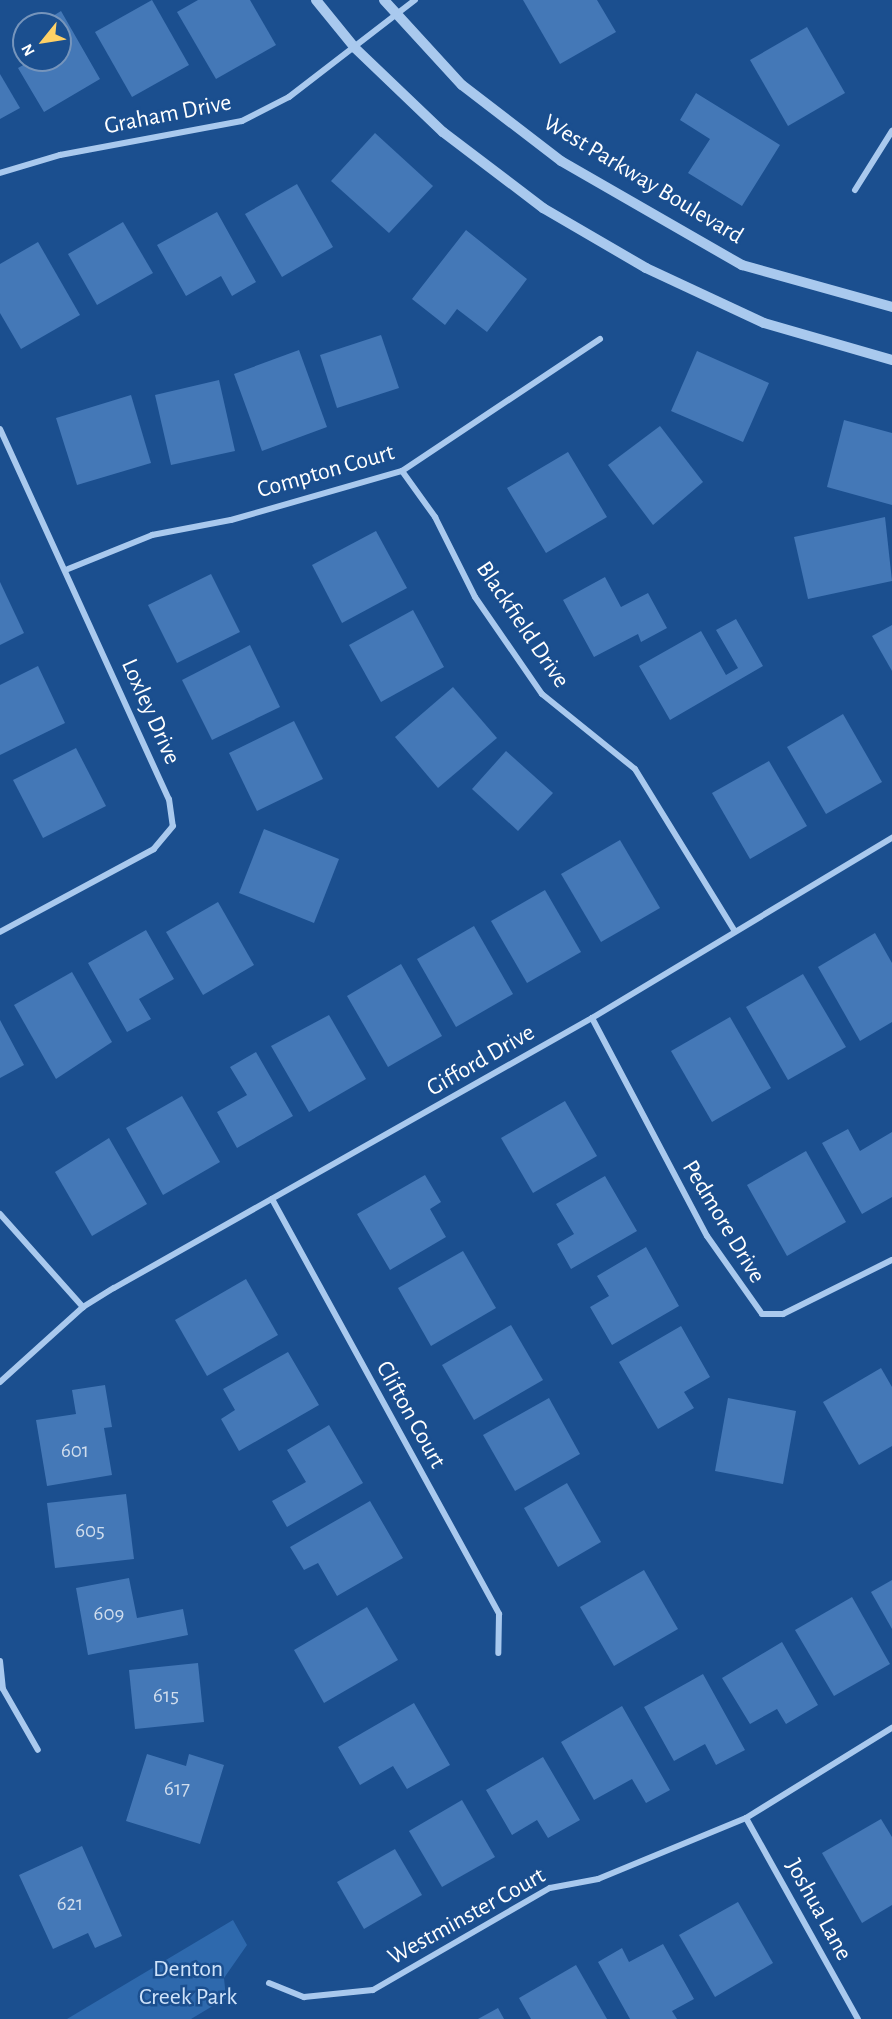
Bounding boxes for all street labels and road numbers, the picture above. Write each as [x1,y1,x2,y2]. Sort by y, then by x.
street label: Graham Drive [102,89,234,141]
street label: West Parkway Boulevard [538,109,748,251]
street label: Compton Court [254,439,398,505]
street label: Blackfield Drive [469,556,575,694]
street label: Loxley Drive [114,655,186,769]
street label: Gifford Drive [422,1019,540,1103]
street label: Pedmore Drive [675,1155,771,1289]
street label: Clifton Court [369,1356,451,1474]
street label: Joshua Lane [778,1854,858,1966]
street label: Westminster Court [383,1862,551,1972]

